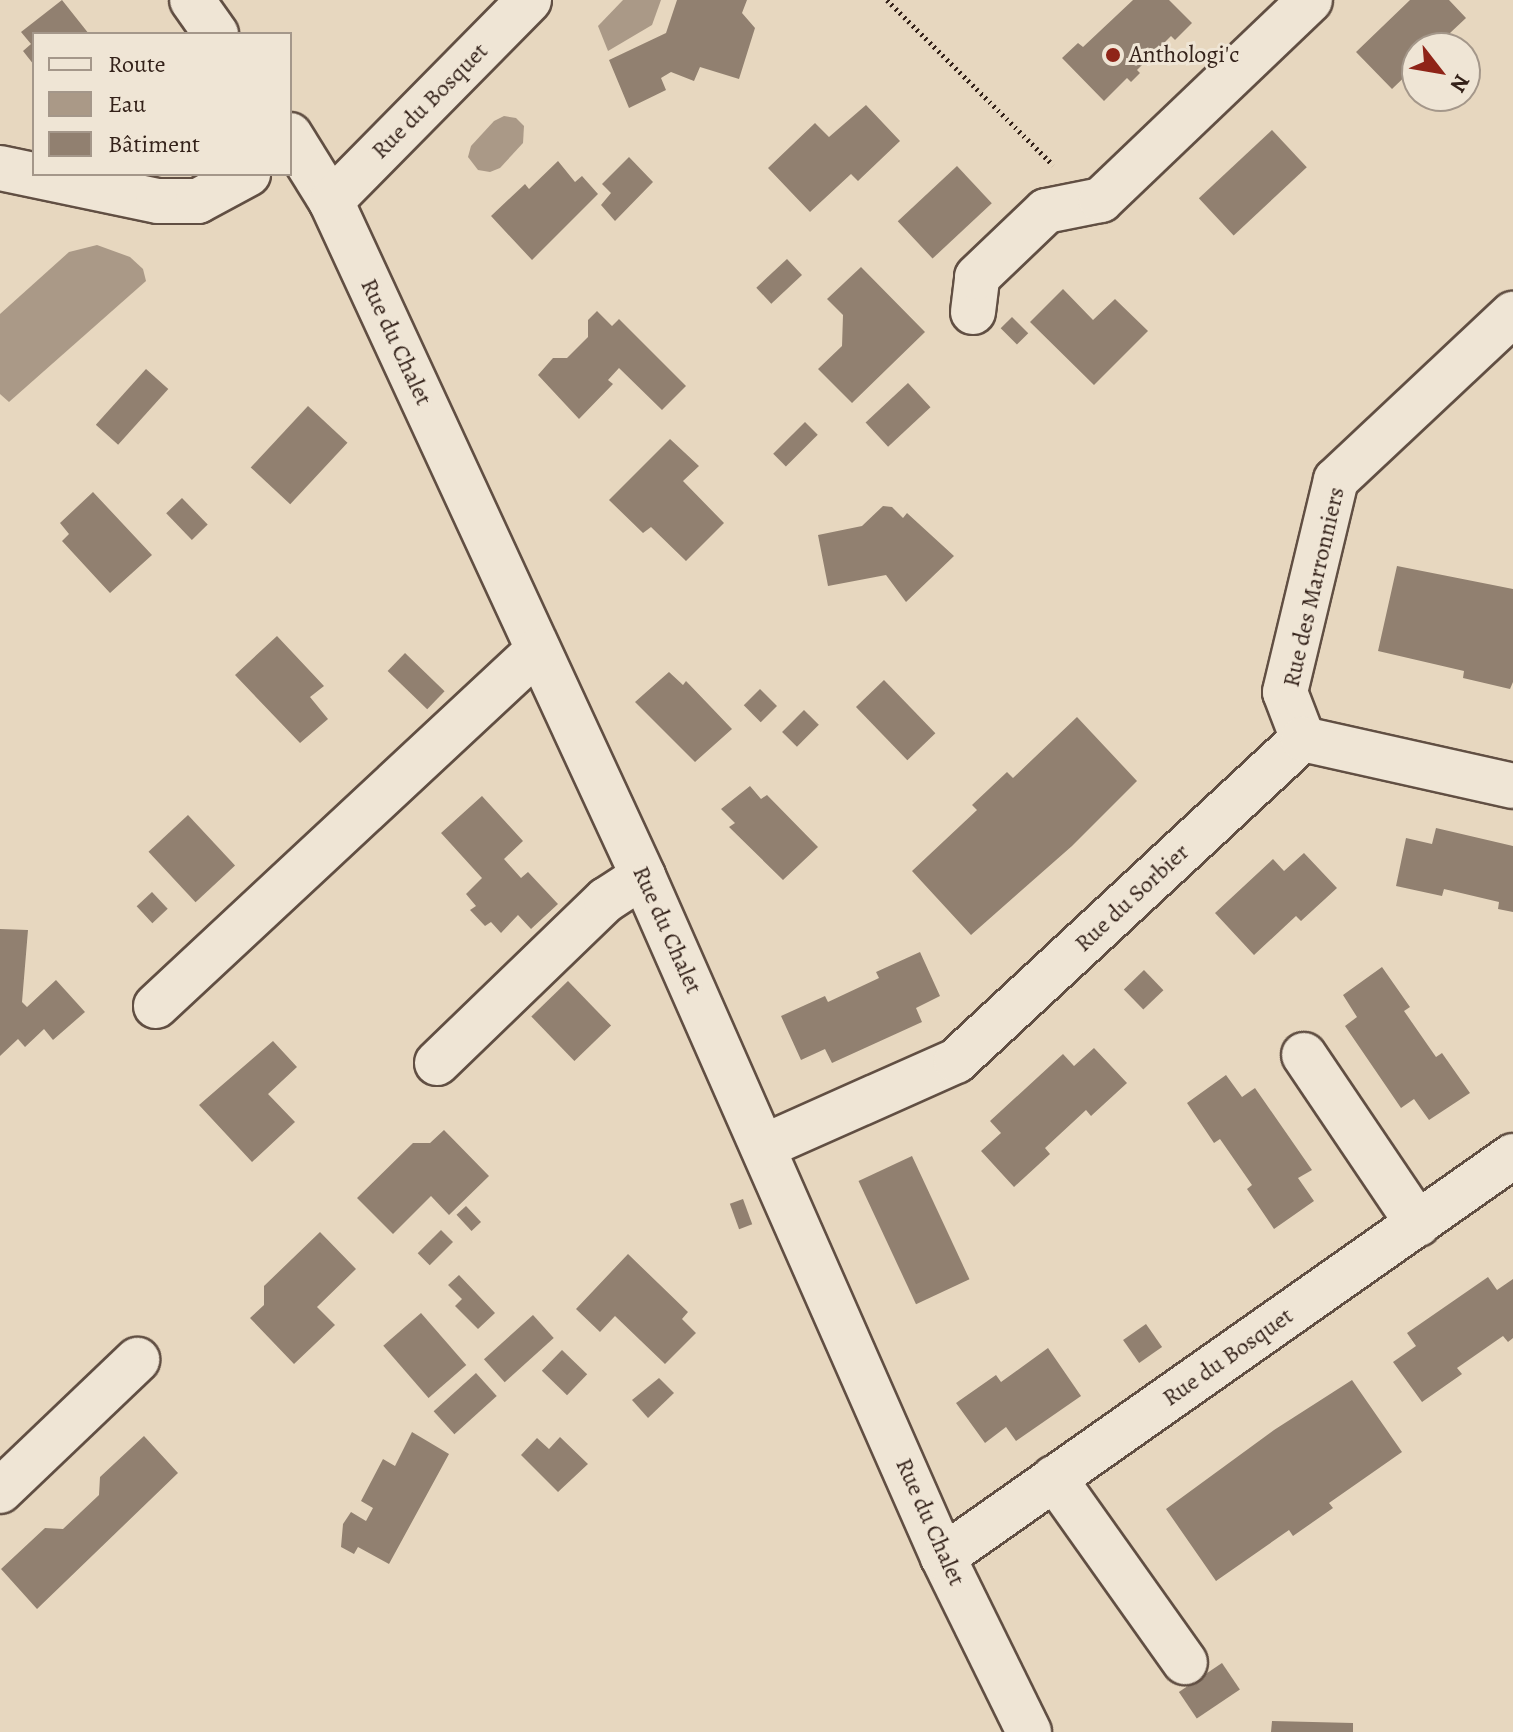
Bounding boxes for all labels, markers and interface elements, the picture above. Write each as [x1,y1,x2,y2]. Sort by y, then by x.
legend [32,32,292,176]
north arrow [1401,32,1481,112]
street label: Rue du Bosquet [366,37,494,165]
place label: Anthologi'c [1129,41,1239,69]
marker: Anthologi'c [1104,46,1122,64]
text: Route [108,48,166,80]
text: N [1443,69,1477,98]
text: Eau [108,88,146,120]
text: Bâtiment [108,128,200,160]
street label: Rue du Chalet [354,274,438,410]
street label: Rue des Marronniers [1277,484,1351,690]
street label: Rue du Sorbier [1069,838,1195,958]
street label: Rue du Chalet [626,862,708,998]
street label: Rue du Bosquet [1157,1301,1299,1413]
street label: Rue du Chalet [889,1454,971,1590]

